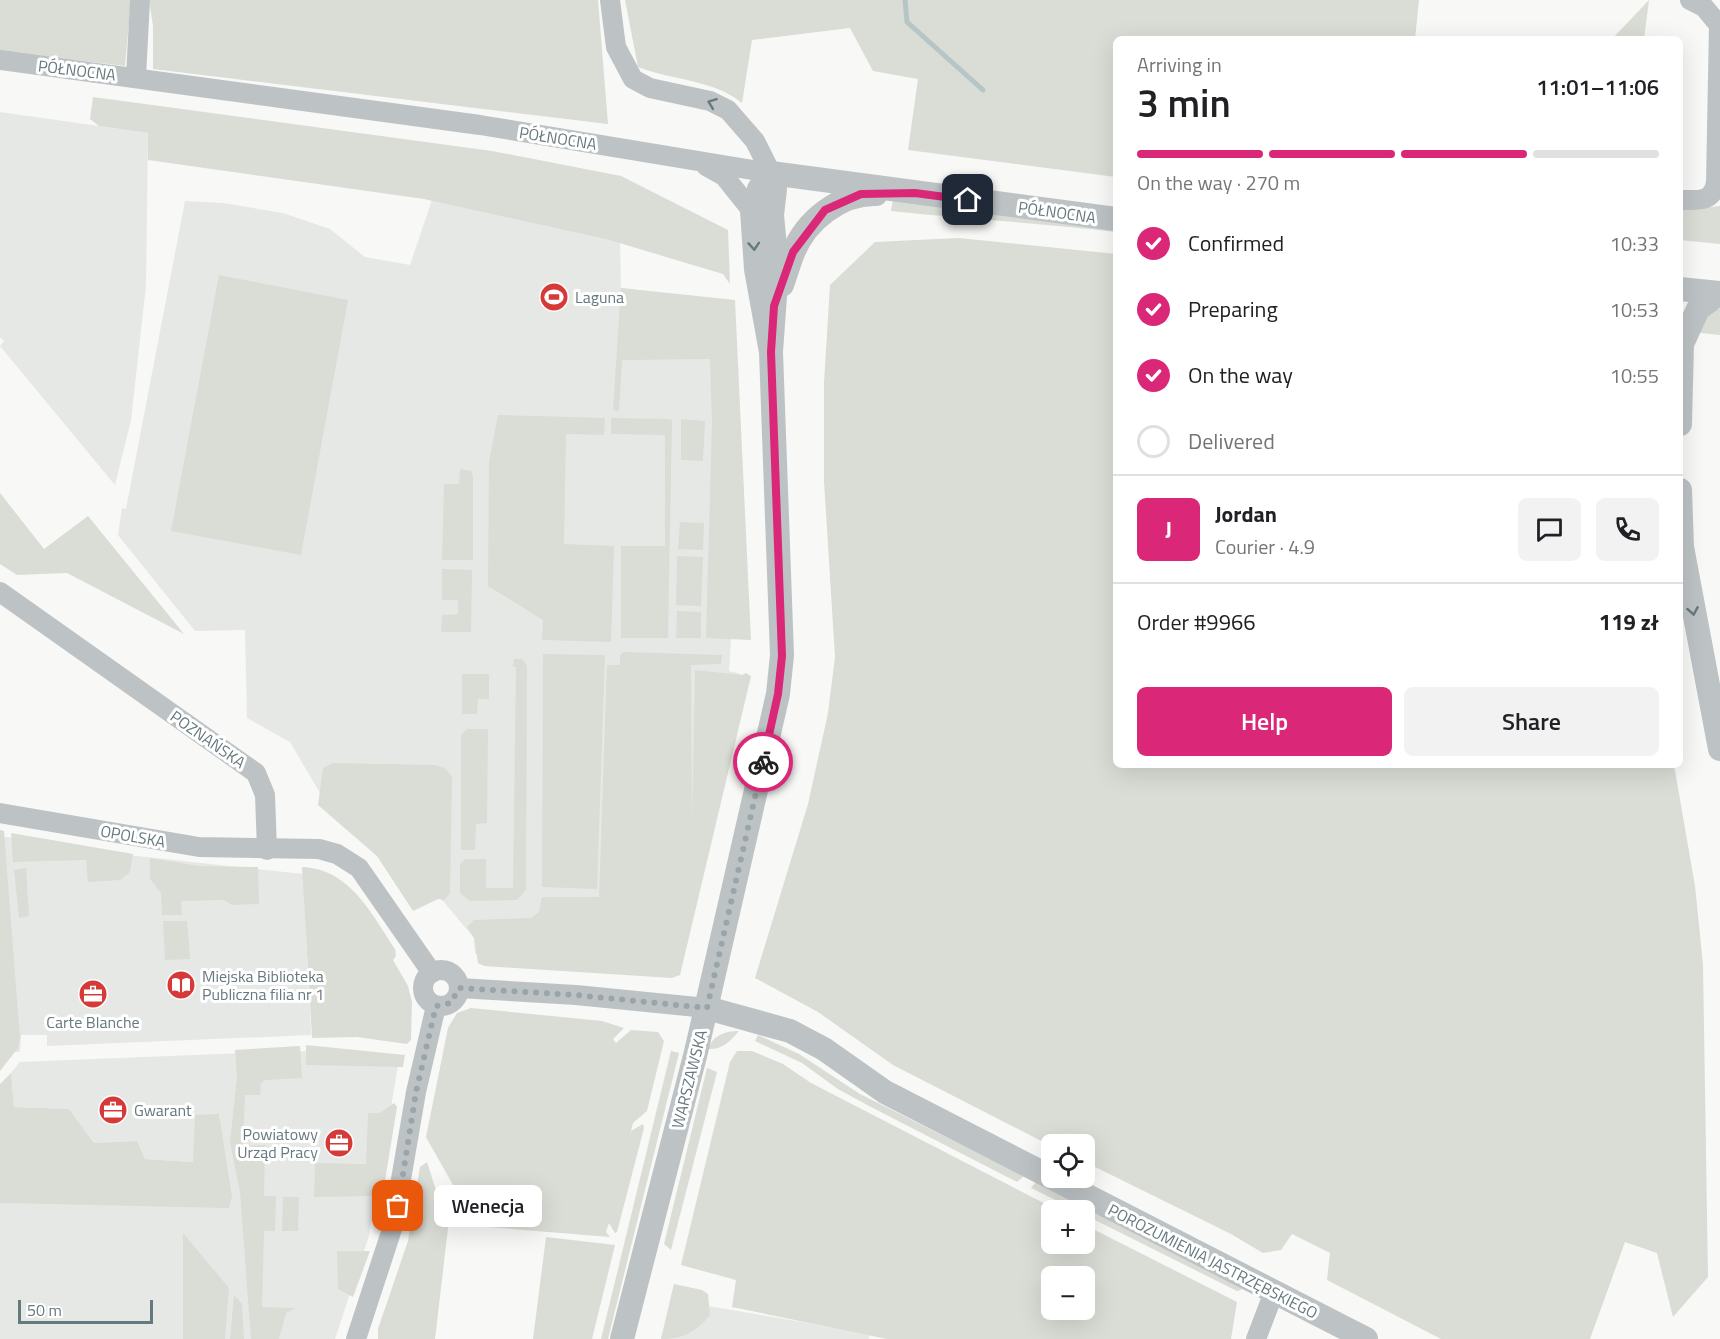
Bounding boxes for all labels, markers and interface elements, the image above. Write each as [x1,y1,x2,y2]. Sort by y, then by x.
text: Arriving in [1137,49,1222,80]
street label: PÓŁNOCNA [37,53,118,87]
text: 11:01–11:06 [1536,70,1659,104]
text: 3 min [1137,73,1231,132]
one-way arrow [707,98,718,111]
street label: PÓŁNOCNA [517,120,599,156]
text: On the way · 270 m [1137,167,1300,198]
pin [942,174,993,225]
icon: home [951,183,984,216]
street label: PÓŁNOCNA [1017,195,1098,229]
text: Confirmed [1188,226,1284,260]
icon: check [1137,227,1170,260]
text: 10:33 [1610,228,1659,259]
one-way arrow [747,242,760,251]
sports icon: Laguna [538,281,570,313]
place label: Laguna [575,285,624,309]
text: Preparing [1188,292,1278,326]
icon: check [1137,293,1170,326]
text: 10:53 [1610,294,1659,325]
text: On the way [1188,358,1293,392]
icon: check [1137,359,1170,392]
text: 10:55 [1610,360,1659,391]
text: Delivered [1188,424,1275,458]
text: Jordan [1215,497,1277,531]
button: chat [1518,498,1581,561]
button: phone [1596,498,1659,561]
text: J [1165,512,1172,546]
text: Courier · 4.9 [1215,531,1315,562]
text: Order #9966 [1137,605,1256,639]
text: 119 zł [1599,605,1659,639]
one-way arrow [1686,605,1699,615]
button: Help [1137,687,1392,756]
button: Share [1404,687,1659,756]
street label: POZNAŃSKA [165,704,251,774]
courier [733,732,793,792]
icon: bike [747,746,780,779]
street label: OPOLSKA [99,818,168,854]
place label: Miejska Biblioteka Publiczna filia nr 1 [202,964,324,1006]
library icon: Miejska Biblioteka Publiczna filia nr 1 [165,969,197,1001]
office icon: Carte Blanche [77,978,109,1010]
place label: Carte Blanche [46,1010,140,1034]
street label: WARSZAWSKA [665,1027,713,1131]
office icon: Gwarant [97,1094,129,1126]
place label: Gwarant [134,1098,192,1122]
place label: Powiatowy Urząd Pracy [237,1122,318,1164]
office icon: Powiatowy Urząd Pracy [323,1127,355,1159]
map controls [1041,1134,1095,1320]
button: locate [1041,1134,1095,1188]
pin [372,1180,423,1231]
callout: Wenecja [434,1185,542,1227]
icon: bag [381,1189,414,1222]
text: Wenecja [452,1190,524,1221]
street label: POROZUMIENIA JASTRZĘBSKIEGO [1104,1198,1322,1324]
button: + [1041,1200,1095,1254]
button: − [1041,1266,1095,1320]
scale bar [18,1297,153,1324]
text: 50 m [27,1298,62,1322]

